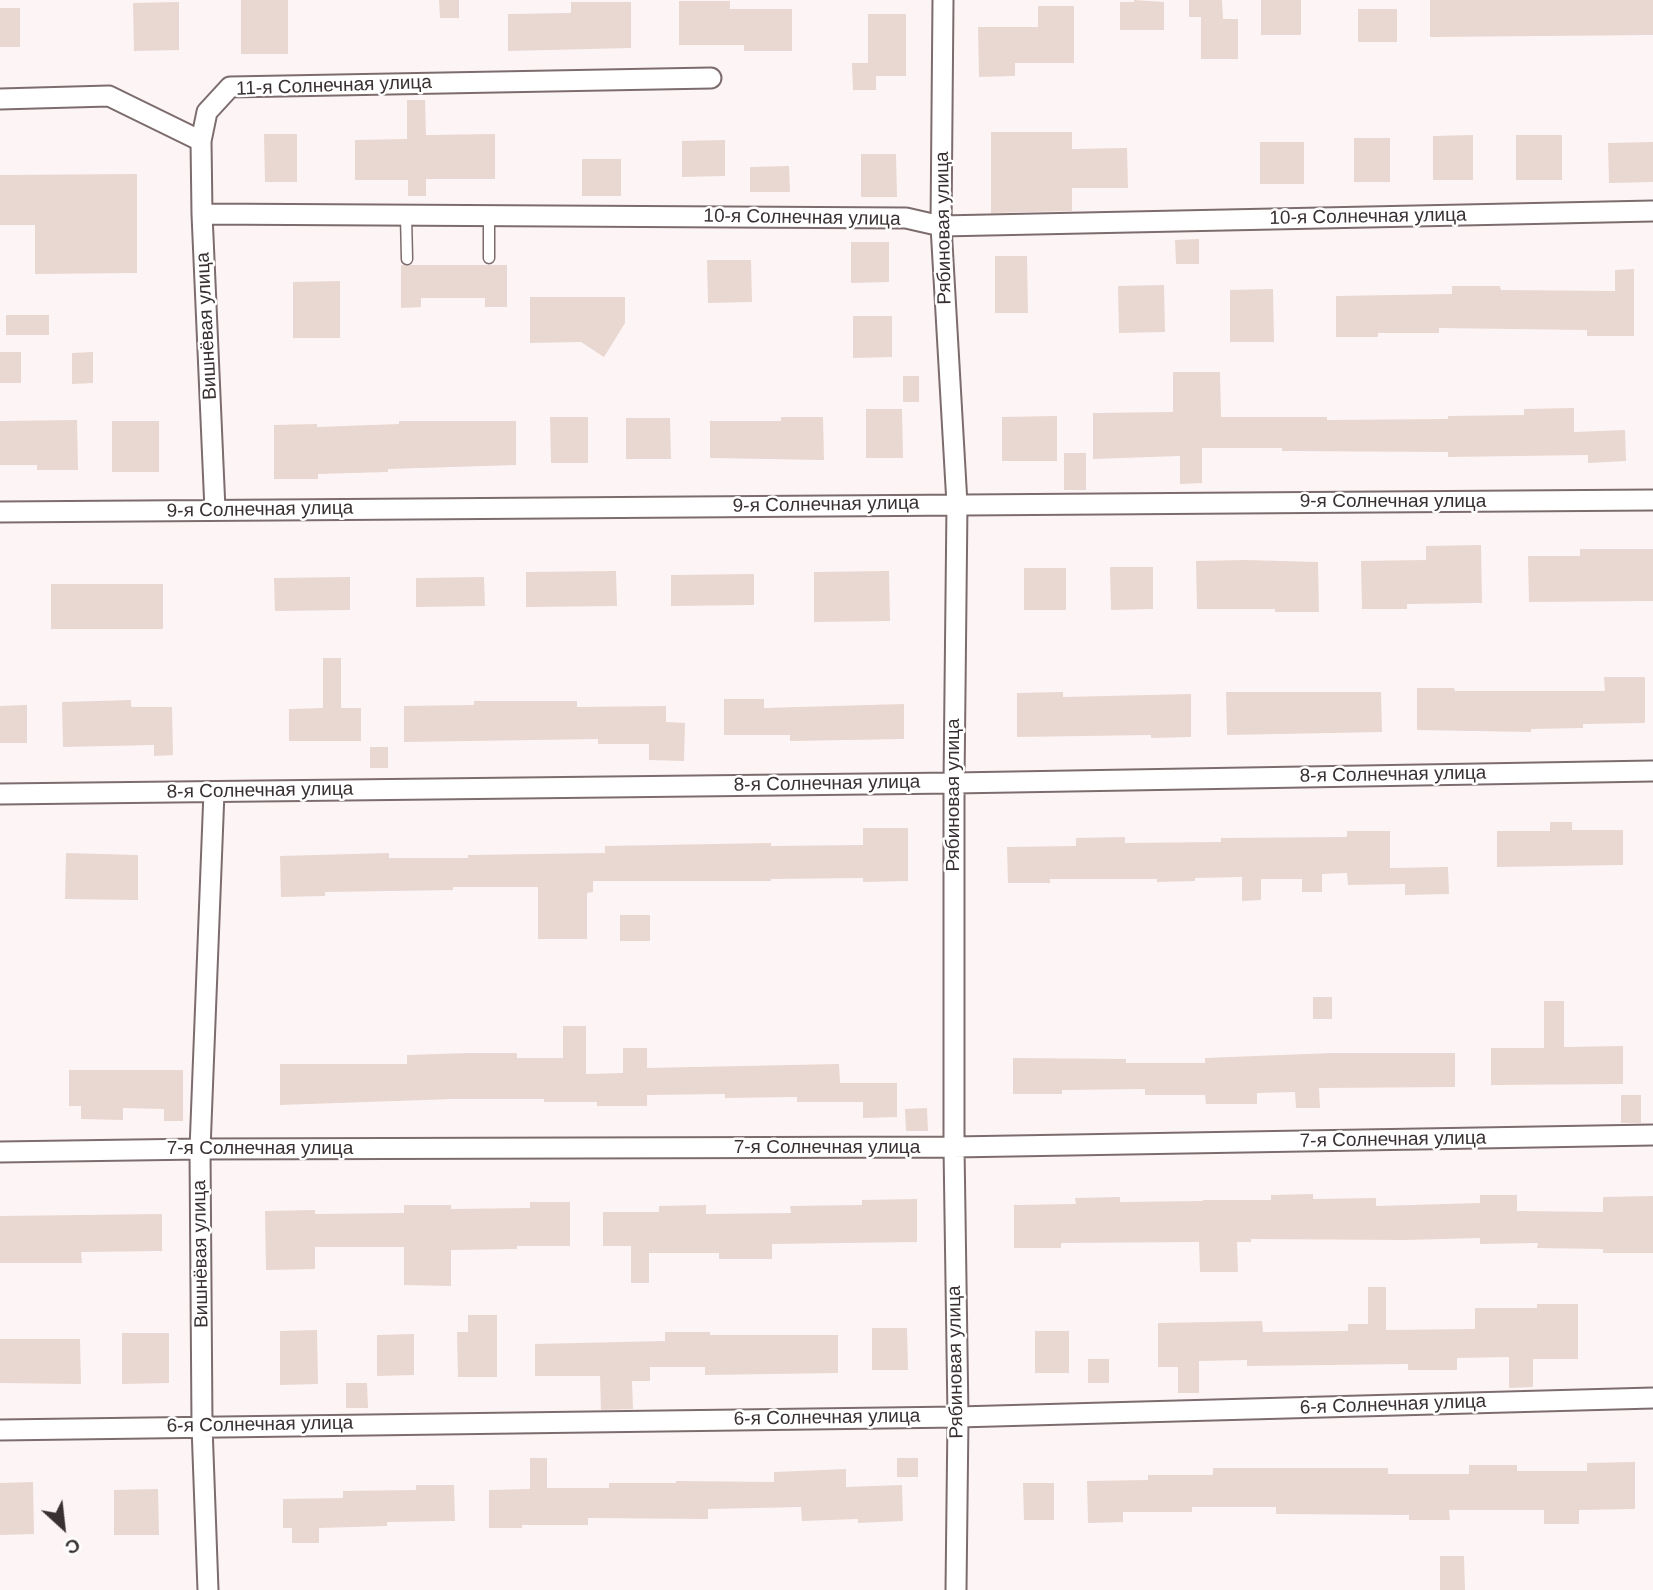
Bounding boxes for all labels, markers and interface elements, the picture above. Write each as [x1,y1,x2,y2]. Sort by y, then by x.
street label: 11-я Солнечная улица [236,71,432,101]
street label: Рябиновая улица [931,151,957,305]
street label: 10-я Солнечная улица [1269,204,1467,230]
street label: 10-я Солнечная улица [703,205,901,231]
street label: Вишнёвая улица [192,252,222,400]
street label: 9-я Солнечная улица [1300,491,1486,513]
street label: 9-я Солнечная улица [733,492,919,518]
street label: 9-я Солнечная улица [167,497,353,523]
street label: Рябиновая улица [943,718,965,872]
street label: 8-я Солнечная улица [1300,762,1486,788]
street label: 8-я Солнечная улица [734,771,920,797]
street label: 8-я Солнечная улица [167,778,353,804]
street label: 7-я Солнечная улица [1300,1127,1486,1153]
street label: 7-я Солнечная улица [734,1137,920,1159]
street label: 7-я Солнечная улица [167,1138,353,1160]
street label: Вишнёвая улица [188,1180,214,1328]
street label: Рябиновая улица [943,1285,969,1439]
street label: 6-я Солнечная улица [1299,1390,1487,1420]
street label: 6-я Солнечная улица [734,1405,920,1431]
street label: 6-я Солнечная улица [167,1412,353,1438]
north arrow [28,1492,98,1562]
text: С [62,1534,84,1559]

